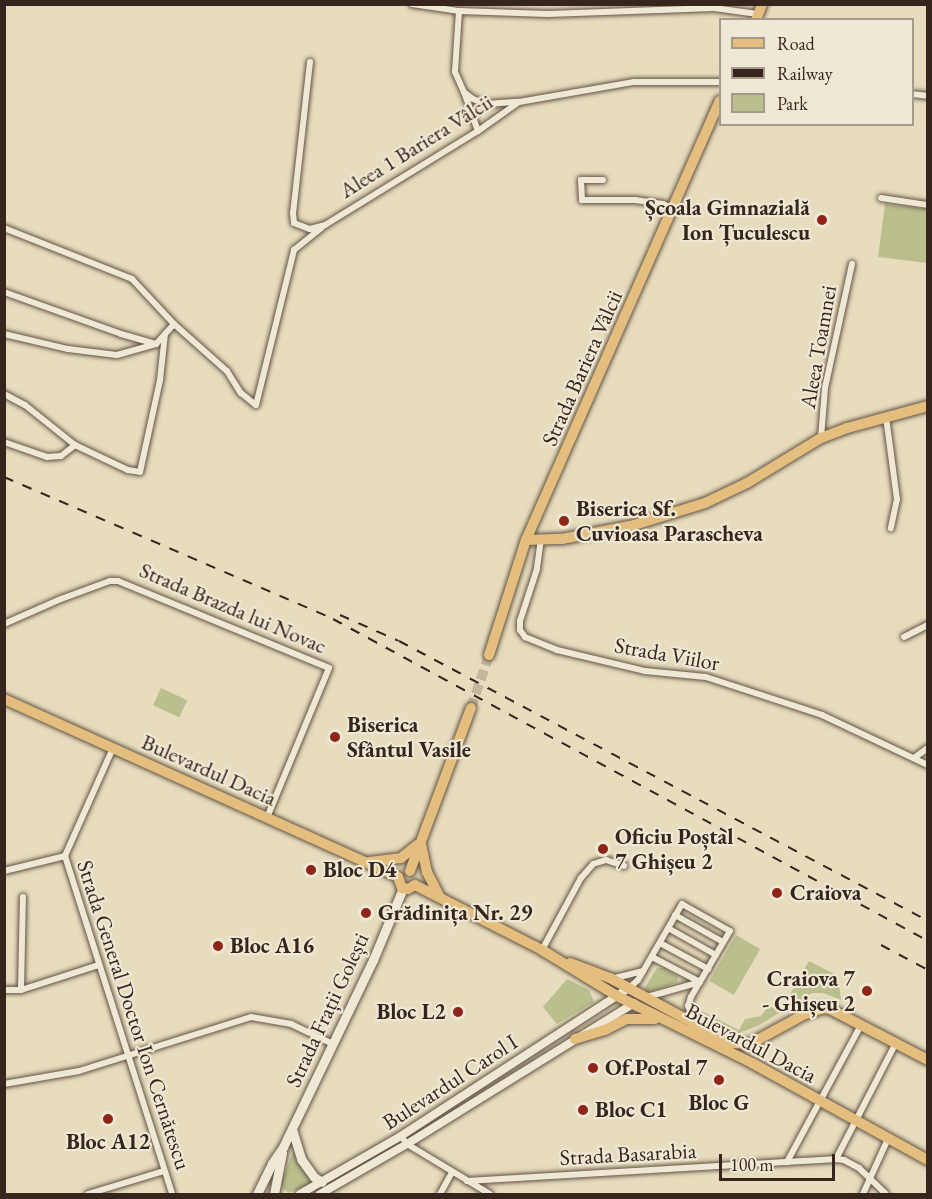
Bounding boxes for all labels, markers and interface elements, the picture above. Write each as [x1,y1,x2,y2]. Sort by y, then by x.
legend [719,18,914,126]
text: Road [777,32,815,55]
text: Railway [777,62,833,85]
street label: Aleea 1 Bariera Vâlcii [335,88,497,204]
text: Park [777,92,808,115]
place label: Școala Gimnazială Ion Țuculescu [645,194,810,246]
marker: Școala Gimnazială Ion Țuculescu [815,213,829,227]
street label: Aleea Toamnei [794,283,842,411]
street label: Strada Bariera Vâlcii [536,286,628,450]
place label: Biserica Sf. Cuvioasa Parascheva [576,495,763,546]
marker: Biserica Sf. Cuvioasa Parascheva [557,514,571,528]
street label: Strada Brazda lui Novac [136,557,330,659]
street label: Strada Viilor [612,632,722,676]
place label: Biserica Sfântul Vasile [347,711,471,762]
street label: Bulevardul Dacia [138,729,280,811]
marker: Biserica Sfântul Vasile [328,730,342,744]
place label: Oficiu Poștal 7 Ghișeu 2 [615,823,733,874]
marker: Oficiu Poștal 7 Ghișeu 2 [596,842,610,856]
street label: Strada General Doctor Ion Cernătescu [71,857,197,1173]
place label: Bloc D4 [323,857,396,883]
marker: Bloc D4 [304,863,318,877]
place label: Craiova [790,880,861,906]
marker: Craiova [768,884,786,902]
place label: Grădinița Nr. 29 [378,900,532,926]
marker: Grădinița Nr. 29 [359,906,373,920]
street label: Strada Frații Golești [280,929,374,1091]
place label: Bloc A16 [230,933,314,959]
marker: Bloc A16 [211,939,225,953]
place label: Craiova 7 - Ghișeu 2 [762,965,855,1016]
marker: Craiova 7 - Ghișeu 2 [860,984,874,998]
street label: Bulevardul Dacia [681,997,821,1089]
place label: Bloc L2 [376,999,446,1025]
marker: Bloc L2 [451,1005,465,1019]
street label: Bulevardul Carol I [378,1029,522,1135]
place label: Of.Postal 7 [605,1055,707,1081]
marker: Of.Postal 7 [586,1061,600,1075]
marker: Bloc G [712,1073,726,1087]
place label: Bloc G [689,1090,749,1116]
place label: Bloc C1 [595,1097,667,1123]
marker: Bloc C1 [576,1103,590,1117]
marker: Bloc A12 [101,1112,115,1126]
place label: Bloc A12 [66,1129,150,1155]
street label: Strada Basarabia [559,1137,697,1171]
scale bar [722,1142,838,1180]
text: 100 m [730,1153,774,1176]

